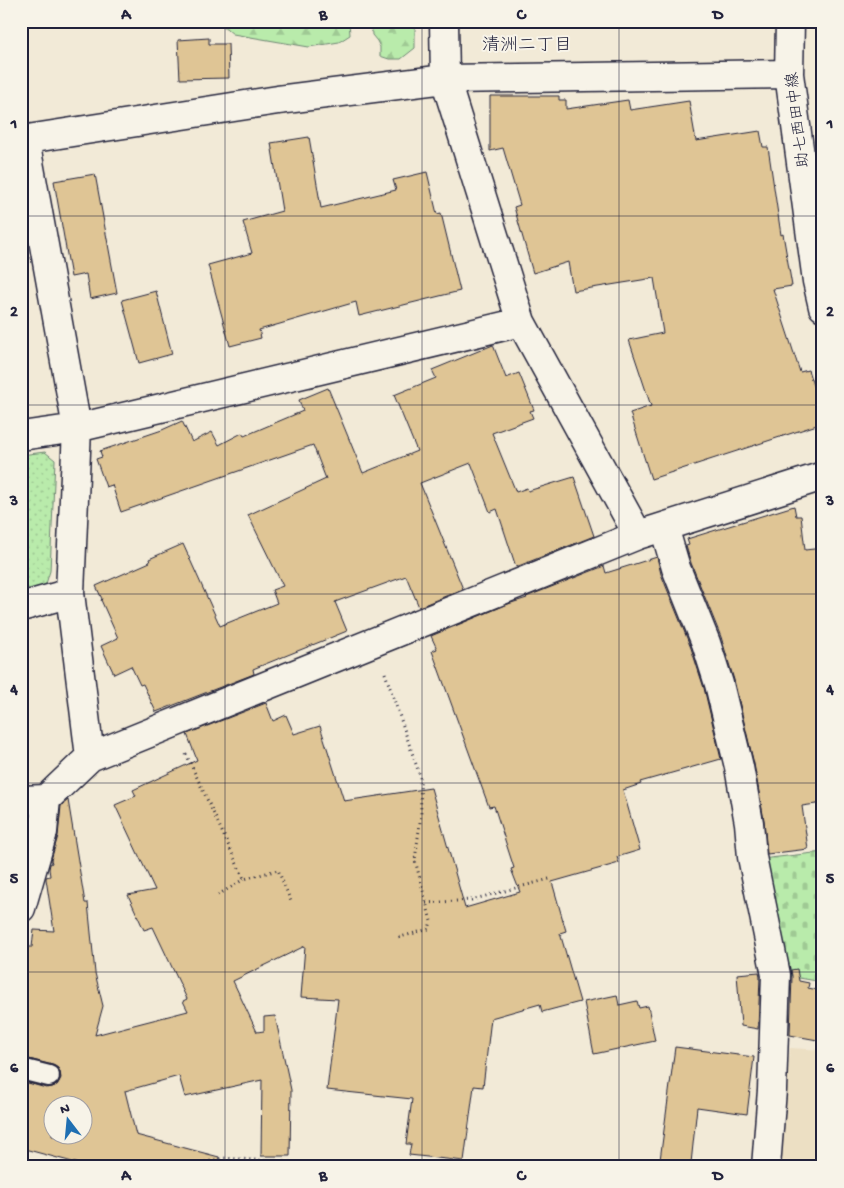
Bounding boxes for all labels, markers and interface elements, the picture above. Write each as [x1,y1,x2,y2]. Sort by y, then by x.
text: A [120,7,132,26]
text: B [318,7,328,26]
text: C [516,7,527,26]
text: D [711,7,724,26]
district label: 清洲二丁目 [482,35,572,57]
street label: 助七西田中線 [782,71,815,169]
text: 1 [10,116,17,135]
text: 1 [826,116,833,135]
text: 2 [10,304,18,323]
text: 2 [826,304,834,323]
text: 3 [9,493,18,512]
text: 3 [825,493,834,512]
text: 4 [9,682,18,701]
text: 4 [825,682,834,701]
text: 5 [10,871,19,890]
text: 5 [826,871,835,890]
text: 6 [10,1060,19,1079]
text: 6 [826,1060,835,1079]
north arrow [42,1096,92,1146]
text: N [58,1100,72,1119]
text: A [120,1168,132,1187]
text: B [318,1168,328,1187]
text: C [516,1168,527,1187]
text: D [711,1168,724,1187]

